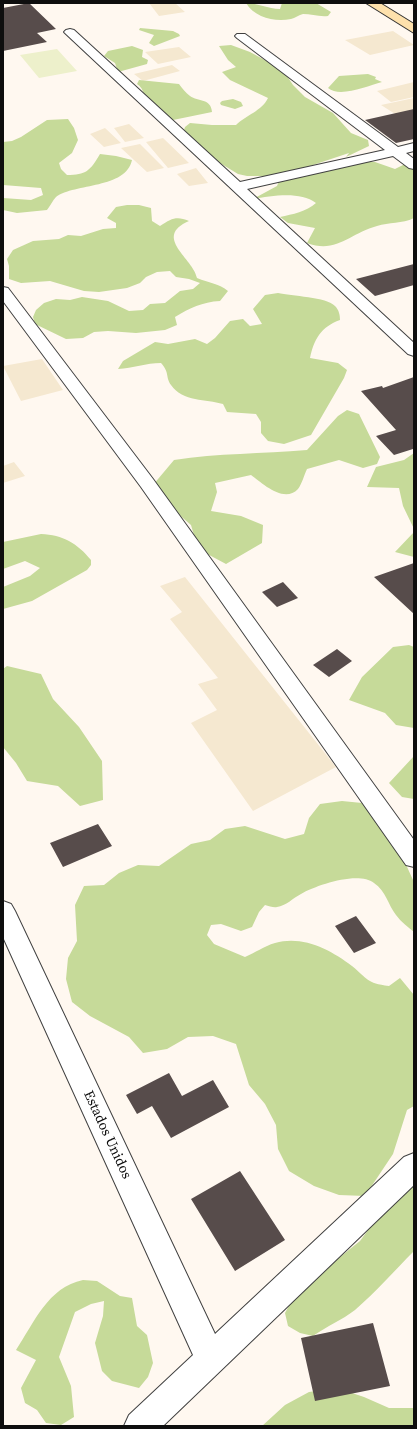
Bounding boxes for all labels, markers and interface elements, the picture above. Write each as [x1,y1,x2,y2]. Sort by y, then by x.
street label: Estados Unidos [79,1088,135,1182]

